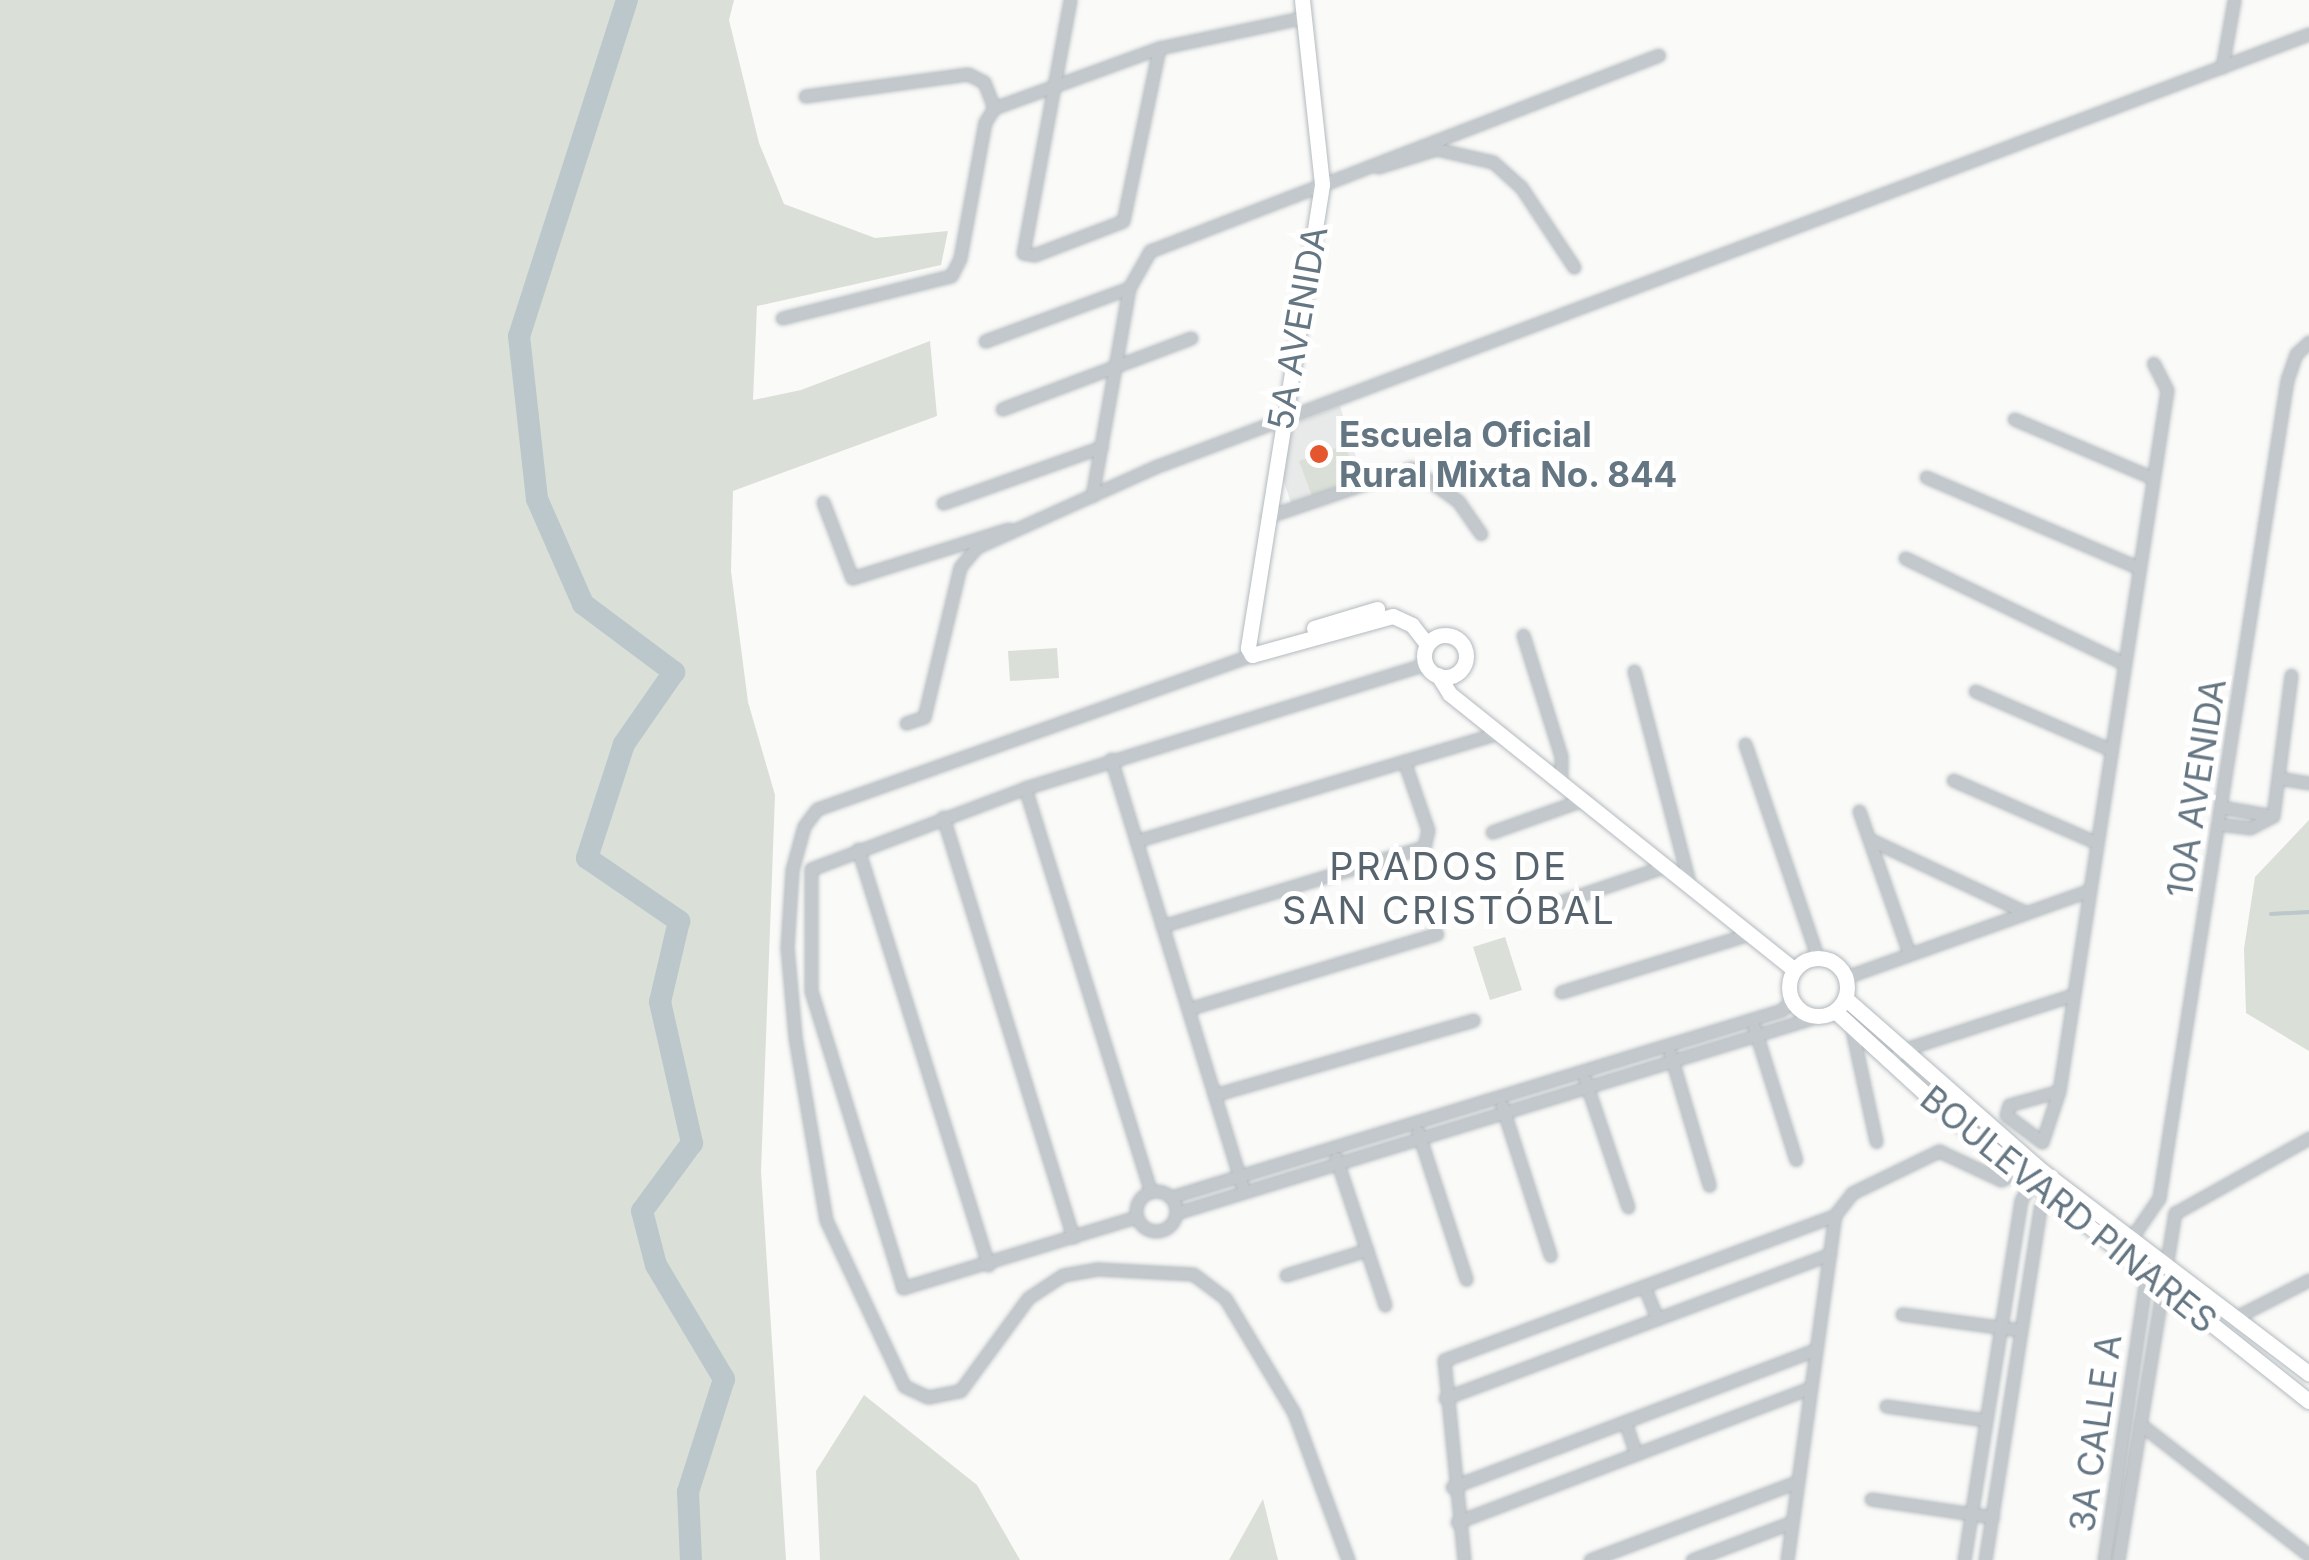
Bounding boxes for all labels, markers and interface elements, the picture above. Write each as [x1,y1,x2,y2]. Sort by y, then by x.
street label: 5A AVENIDA [1258,223,1336,433]
place label: Escuela Oficial Rural Mixta No. 844 [1339,413,1678,495]
marker: Escuela Oficial Rural Mixta No. 844 [1308,443,1330,465]
street label: 10A AVENIDA [2158,675,2234,901]
district label: PRADOS DE SAN CRISTÓBAL [1282,844,1616,934]
street label: BOULEVARD PINARES [1913,1077,2225,1341]
street label: 3A CALLE A [2060,1331,2130,1535]

